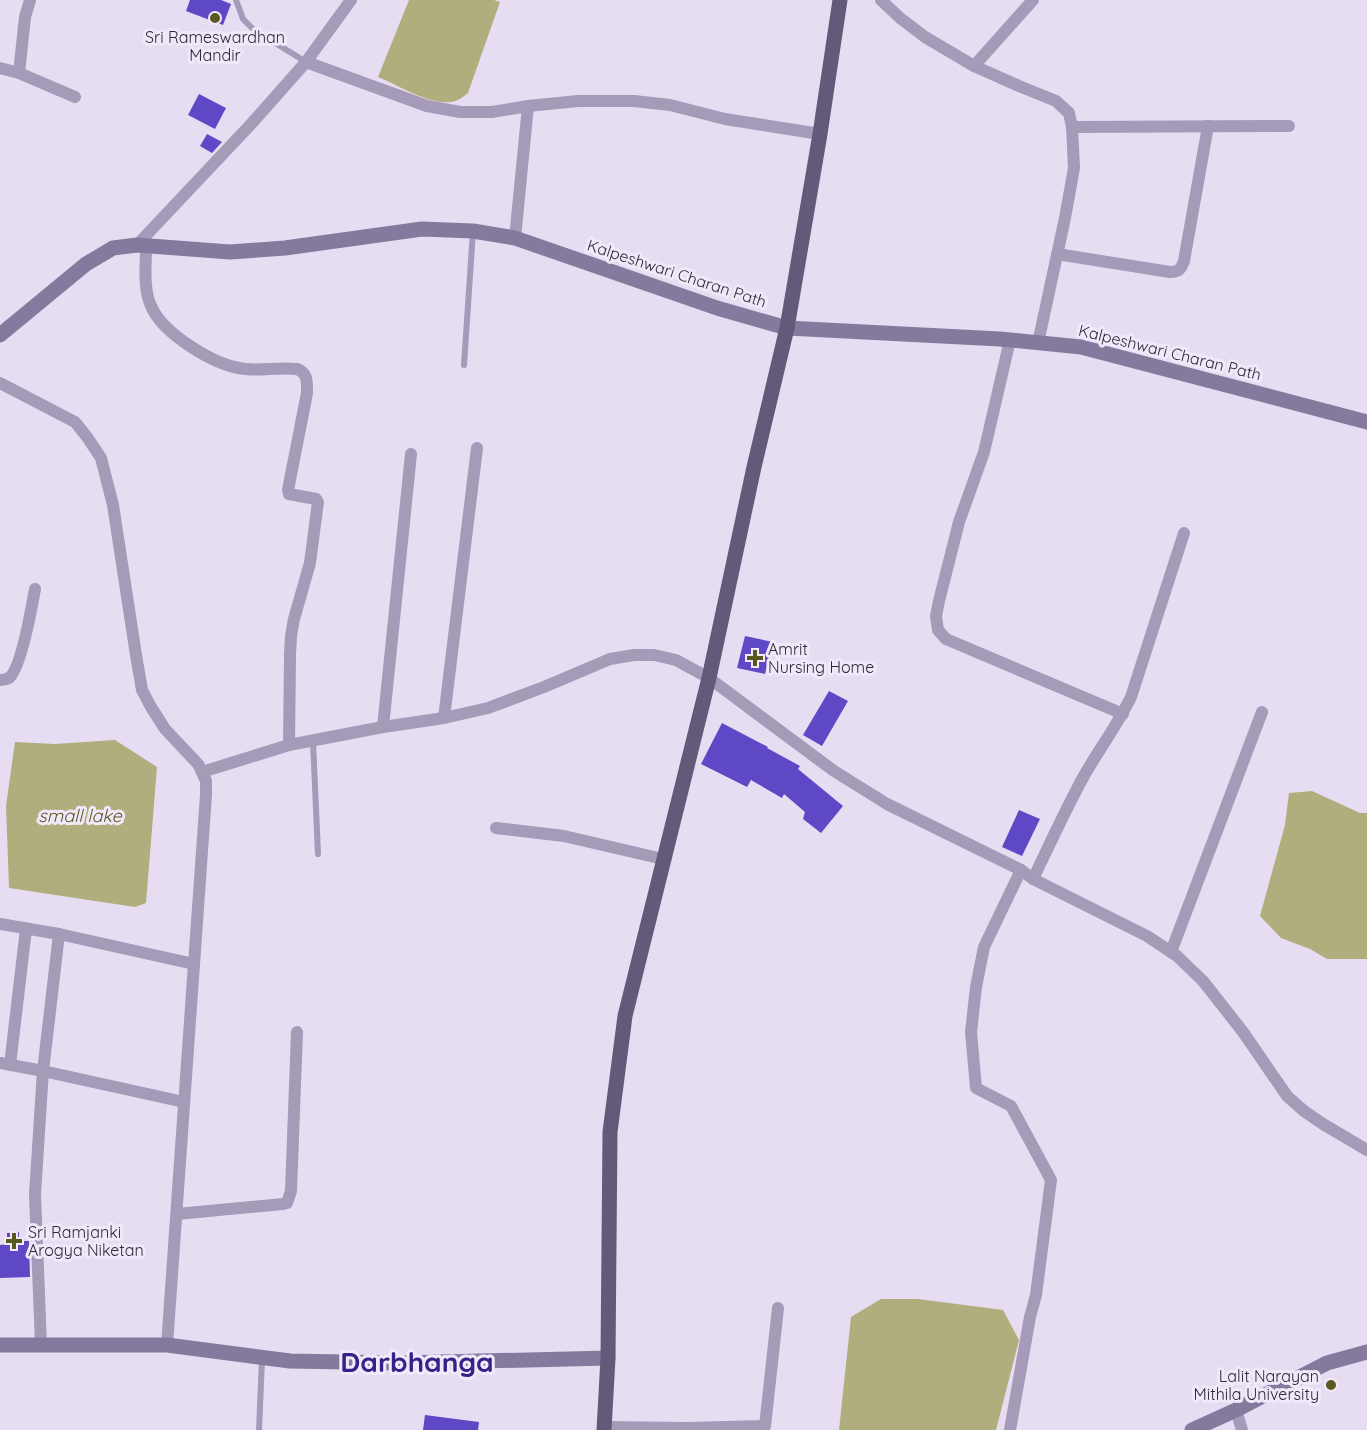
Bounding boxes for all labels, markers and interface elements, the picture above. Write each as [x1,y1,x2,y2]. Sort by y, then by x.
marker: Sri Rameswardhan Mandir [208,11,222,25]
place label: Sri Rameswardhan Mandir [145,27,285,65]
street label: Kalpeshwari Charan Path [585,235,769,311]
street label: Kalpeshwari Charan Path [1077,320,1263,384]
place label: Amrit Nursing Home [768,639,874,677]
marker: Amrit Nursing Home [746,649,764,667]
water label: small lake [38,804,123,827]
place label: Sri Ramjanki Arogya Niketan [28,1222,144,1260]
marker: Sri Ramjanki Arogya Niketan [5,1232,23,1250]
district label: Darbhanga [340,1344,494,1379]
place label: Lalit Narayan Mithila University [1194,1366,1319,1404]
marker: Lalit Narayan Mithila University [1324,1378,1338,1392]

